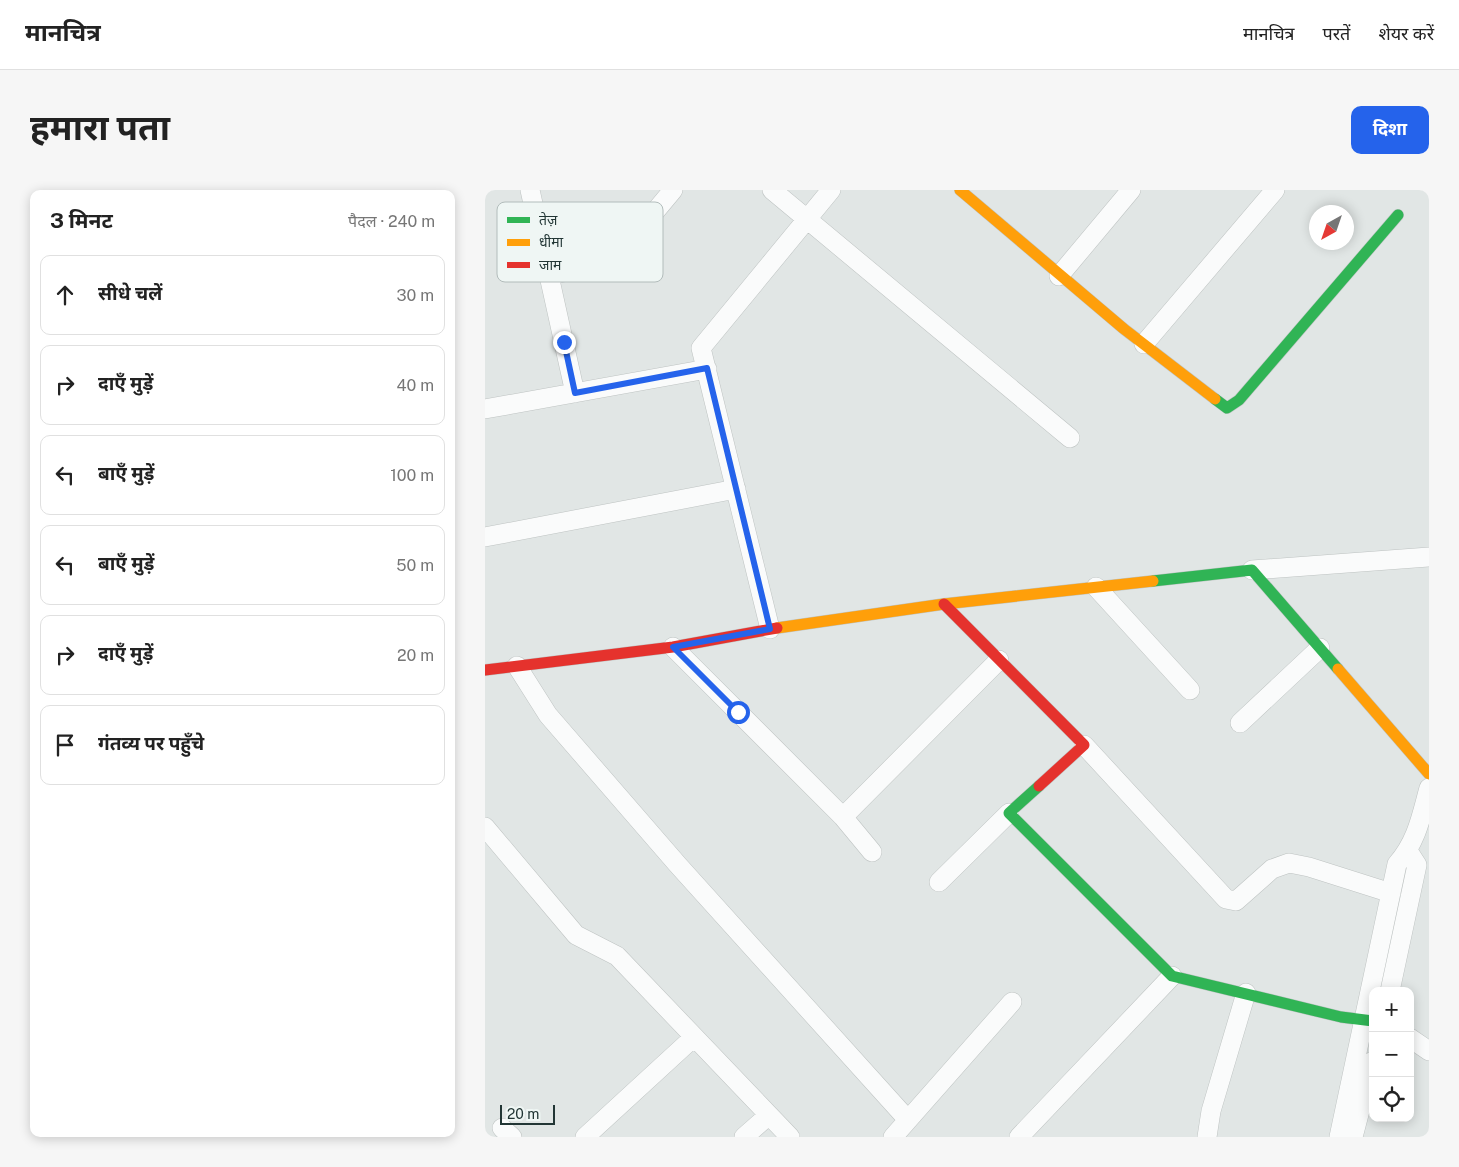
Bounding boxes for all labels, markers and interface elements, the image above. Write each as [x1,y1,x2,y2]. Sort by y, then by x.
text: मानचित्र [25,18,101,46]
text: मानचित्र [1243,23,1295,44]
text: परतें [1323,23,1350,44]
text: शेयर करें [1378,23,1434,44]
button: दिशा [1351,106,1429,154]
text: हमारा पता [30,107,170,148]
legend [497,202,663,282]
north arrow [1309,205,1354,250]
text: 3 मिनट [50,208,113,233]
text: तेज़ [539,211,558,228]
text: पैदल · 240 m [348,212,435,231]
text: धीमा [539,234,564,250]
text: जाम [539,257,562,273]
icon: ahead [51,281,79,309]
text: सीधे चलें [98,282,162,304]
text: 30 m [397,286,434,305]
route end [553,331,576,354]
icon: right [51,371,79,399]
text: दाएँ मुड़ें [98,372,153,394]
text: 40 m [396,376,434,395]
icon: left [51,461,79,489]
text: बाएँ मुड़ें [98,462,154,484]
text: 100 m [390,466,434,485]
icon: left [51,551,79,579]
text: बाएँ मुड़ें [98,552,154,574]
text: 50 m [396,556,434,575]
icon: right [51,641,79,669]
text: दाएँ मुड़ें [98,642,153,664]
text: 20 m [397,646,434,665]
route start [727,701,750,724]
icon: arrive [51,731,79,759]
text: गंतव्य पर पहुँचे [98,732,204,754]
map controls [1369,987,1414,1122]
button: + [1369,987,1414,1032]
button: − [1369,1032,1414,1077]
button: locate [1369,1077,1414,1122]
scale bar [500,1102,555,1125]
text: 20 m [507,1106,539,1122]

